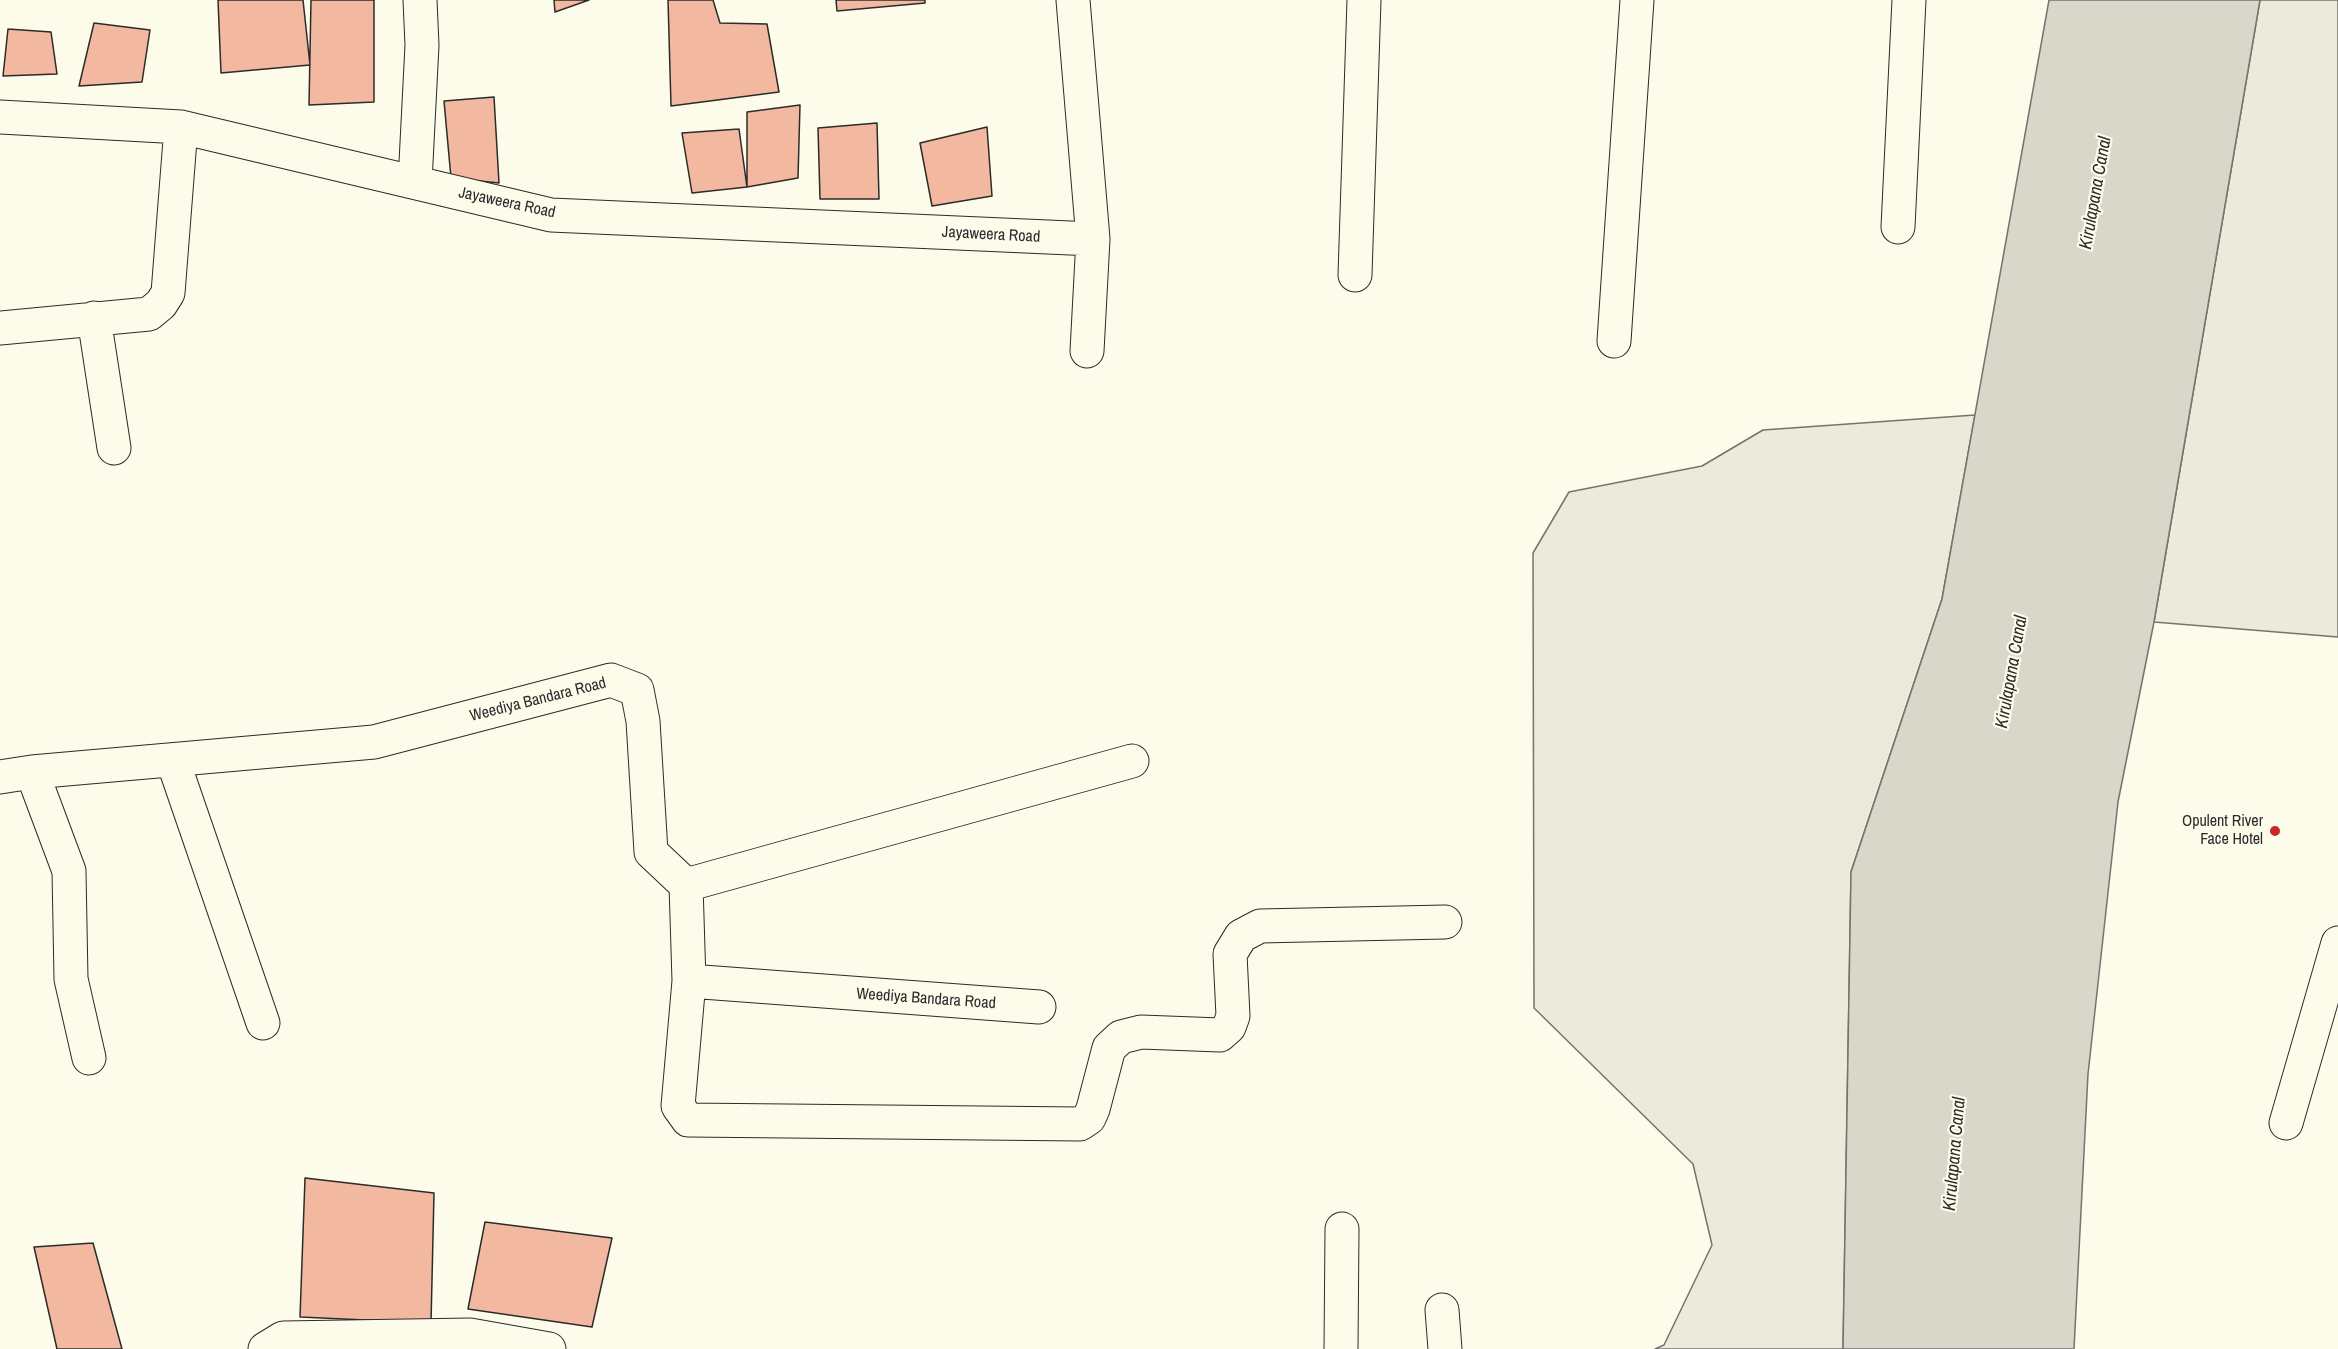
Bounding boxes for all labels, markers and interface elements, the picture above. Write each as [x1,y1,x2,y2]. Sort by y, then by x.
water label: Kirulapana Canal [2075,135,2117,251]
street label: Jayaweera Road [457,183,557,223]
street label: Jayaweera Road [941,223,1041,247]
water label: Kirulapana Canal [1991,614,2033,730]
street label: Weediya Bandara Road [468,674,608,726]
place label: Opulent River Face Hotel [2182,812,2263,850]
marker: Opulent River Face Hotel [2268,824,2282,838]
street label: Weediya Bandara Road [856,985,996,1013]
water label: Kirulapana Canal [1939,1096,1971,1212]

